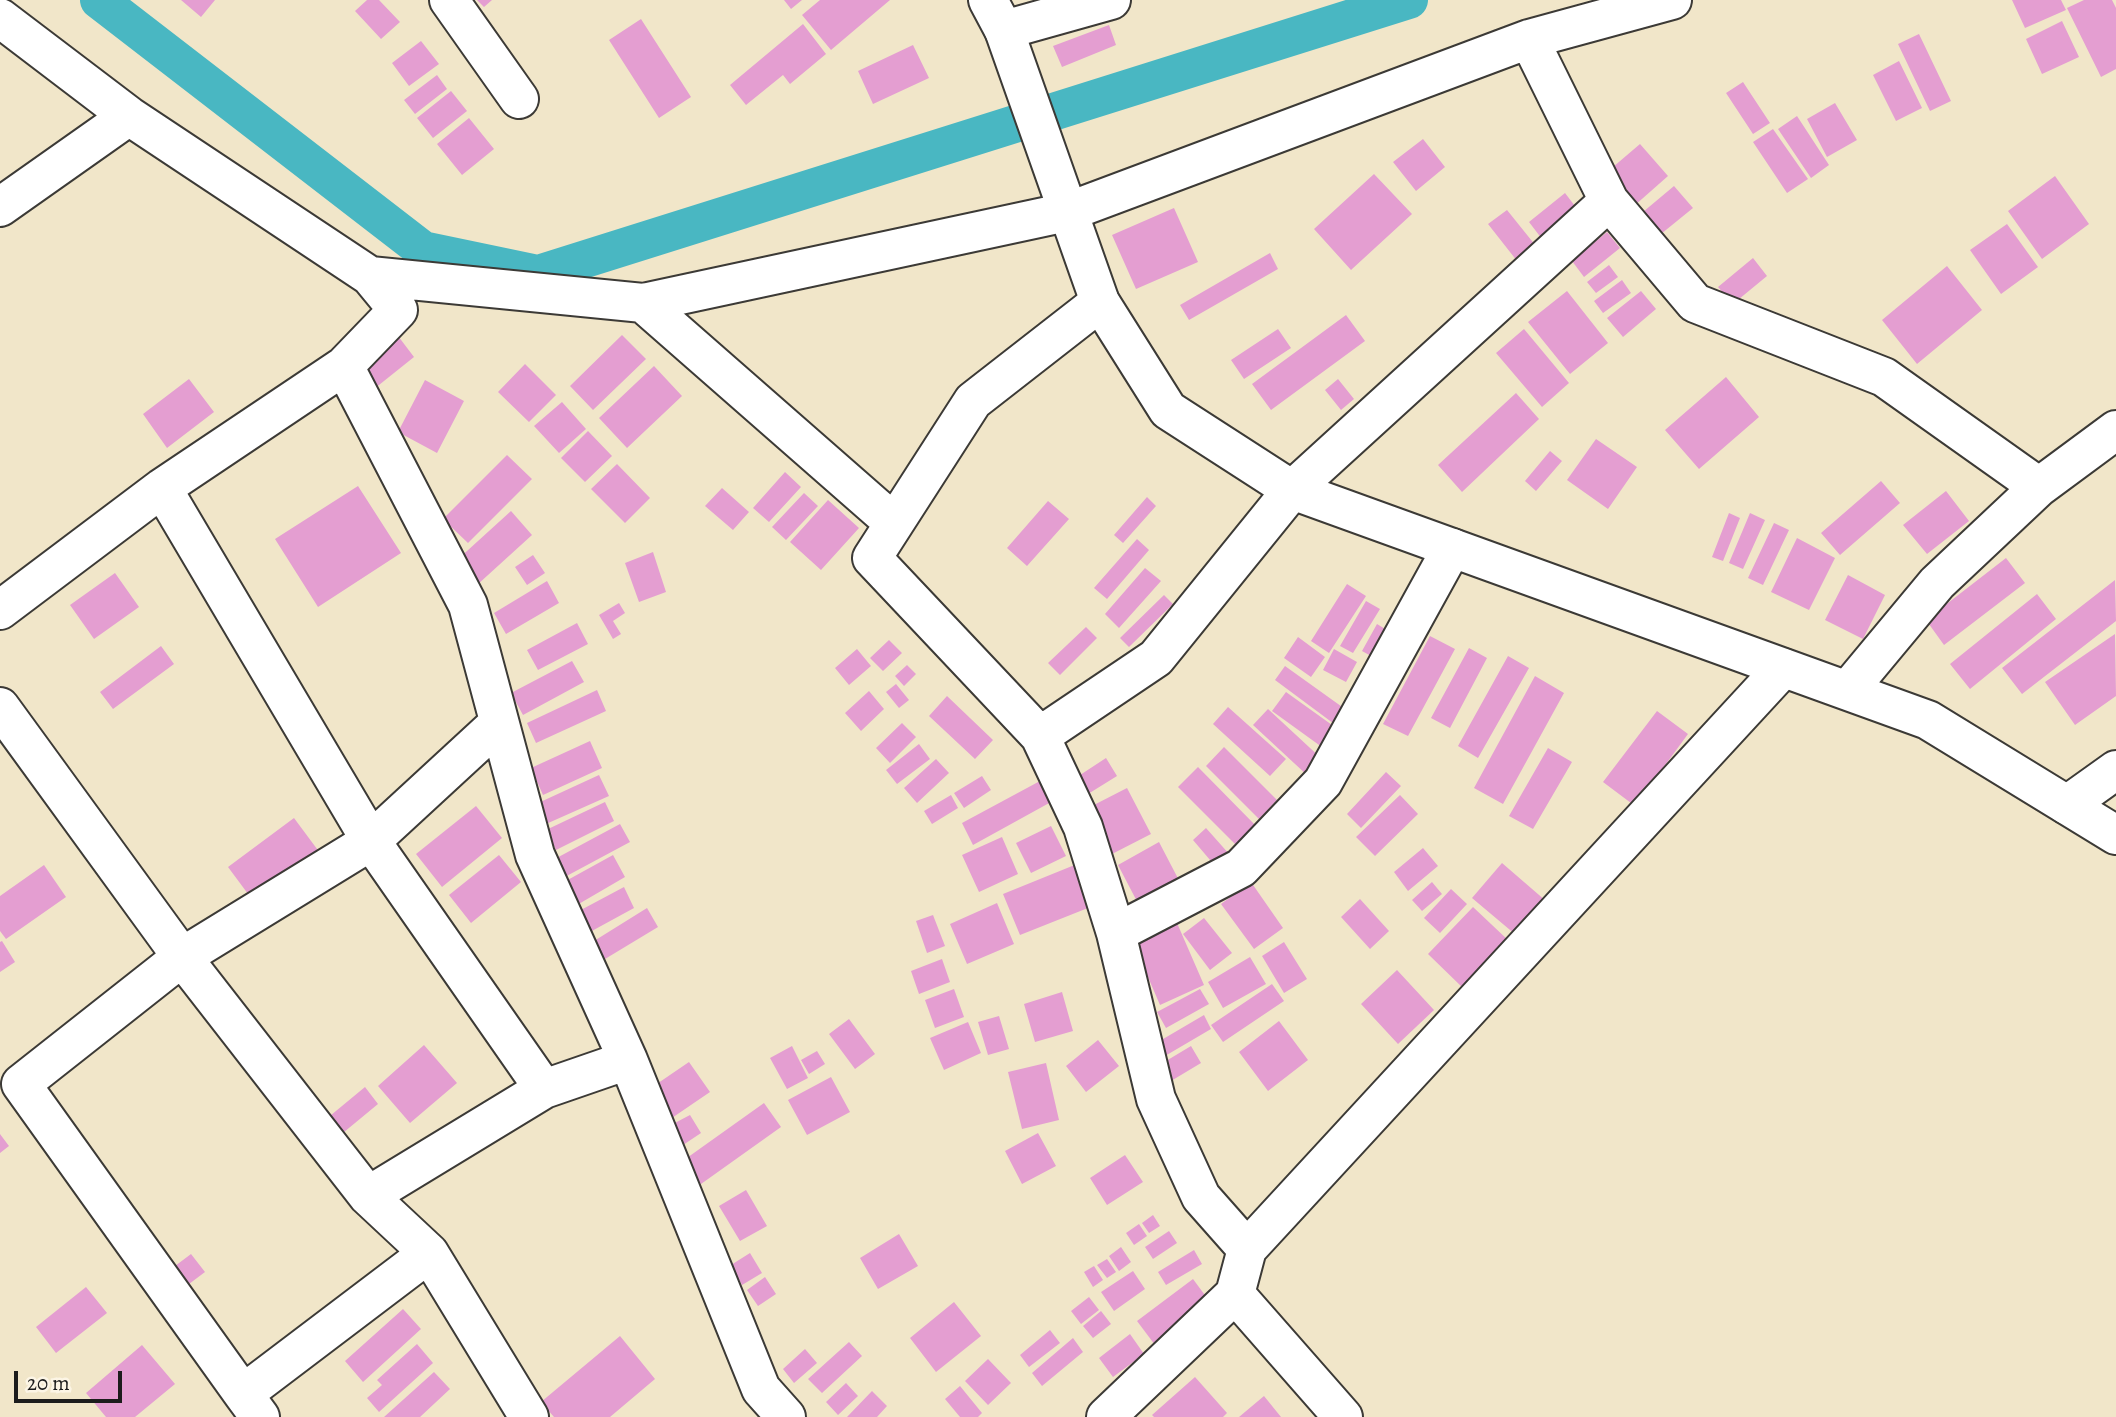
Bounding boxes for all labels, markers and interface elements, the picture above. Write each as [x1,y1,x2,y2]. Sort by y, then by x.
scale bar [18,1358,126,1402]
text: 20 m [27,1369,70,1397]

